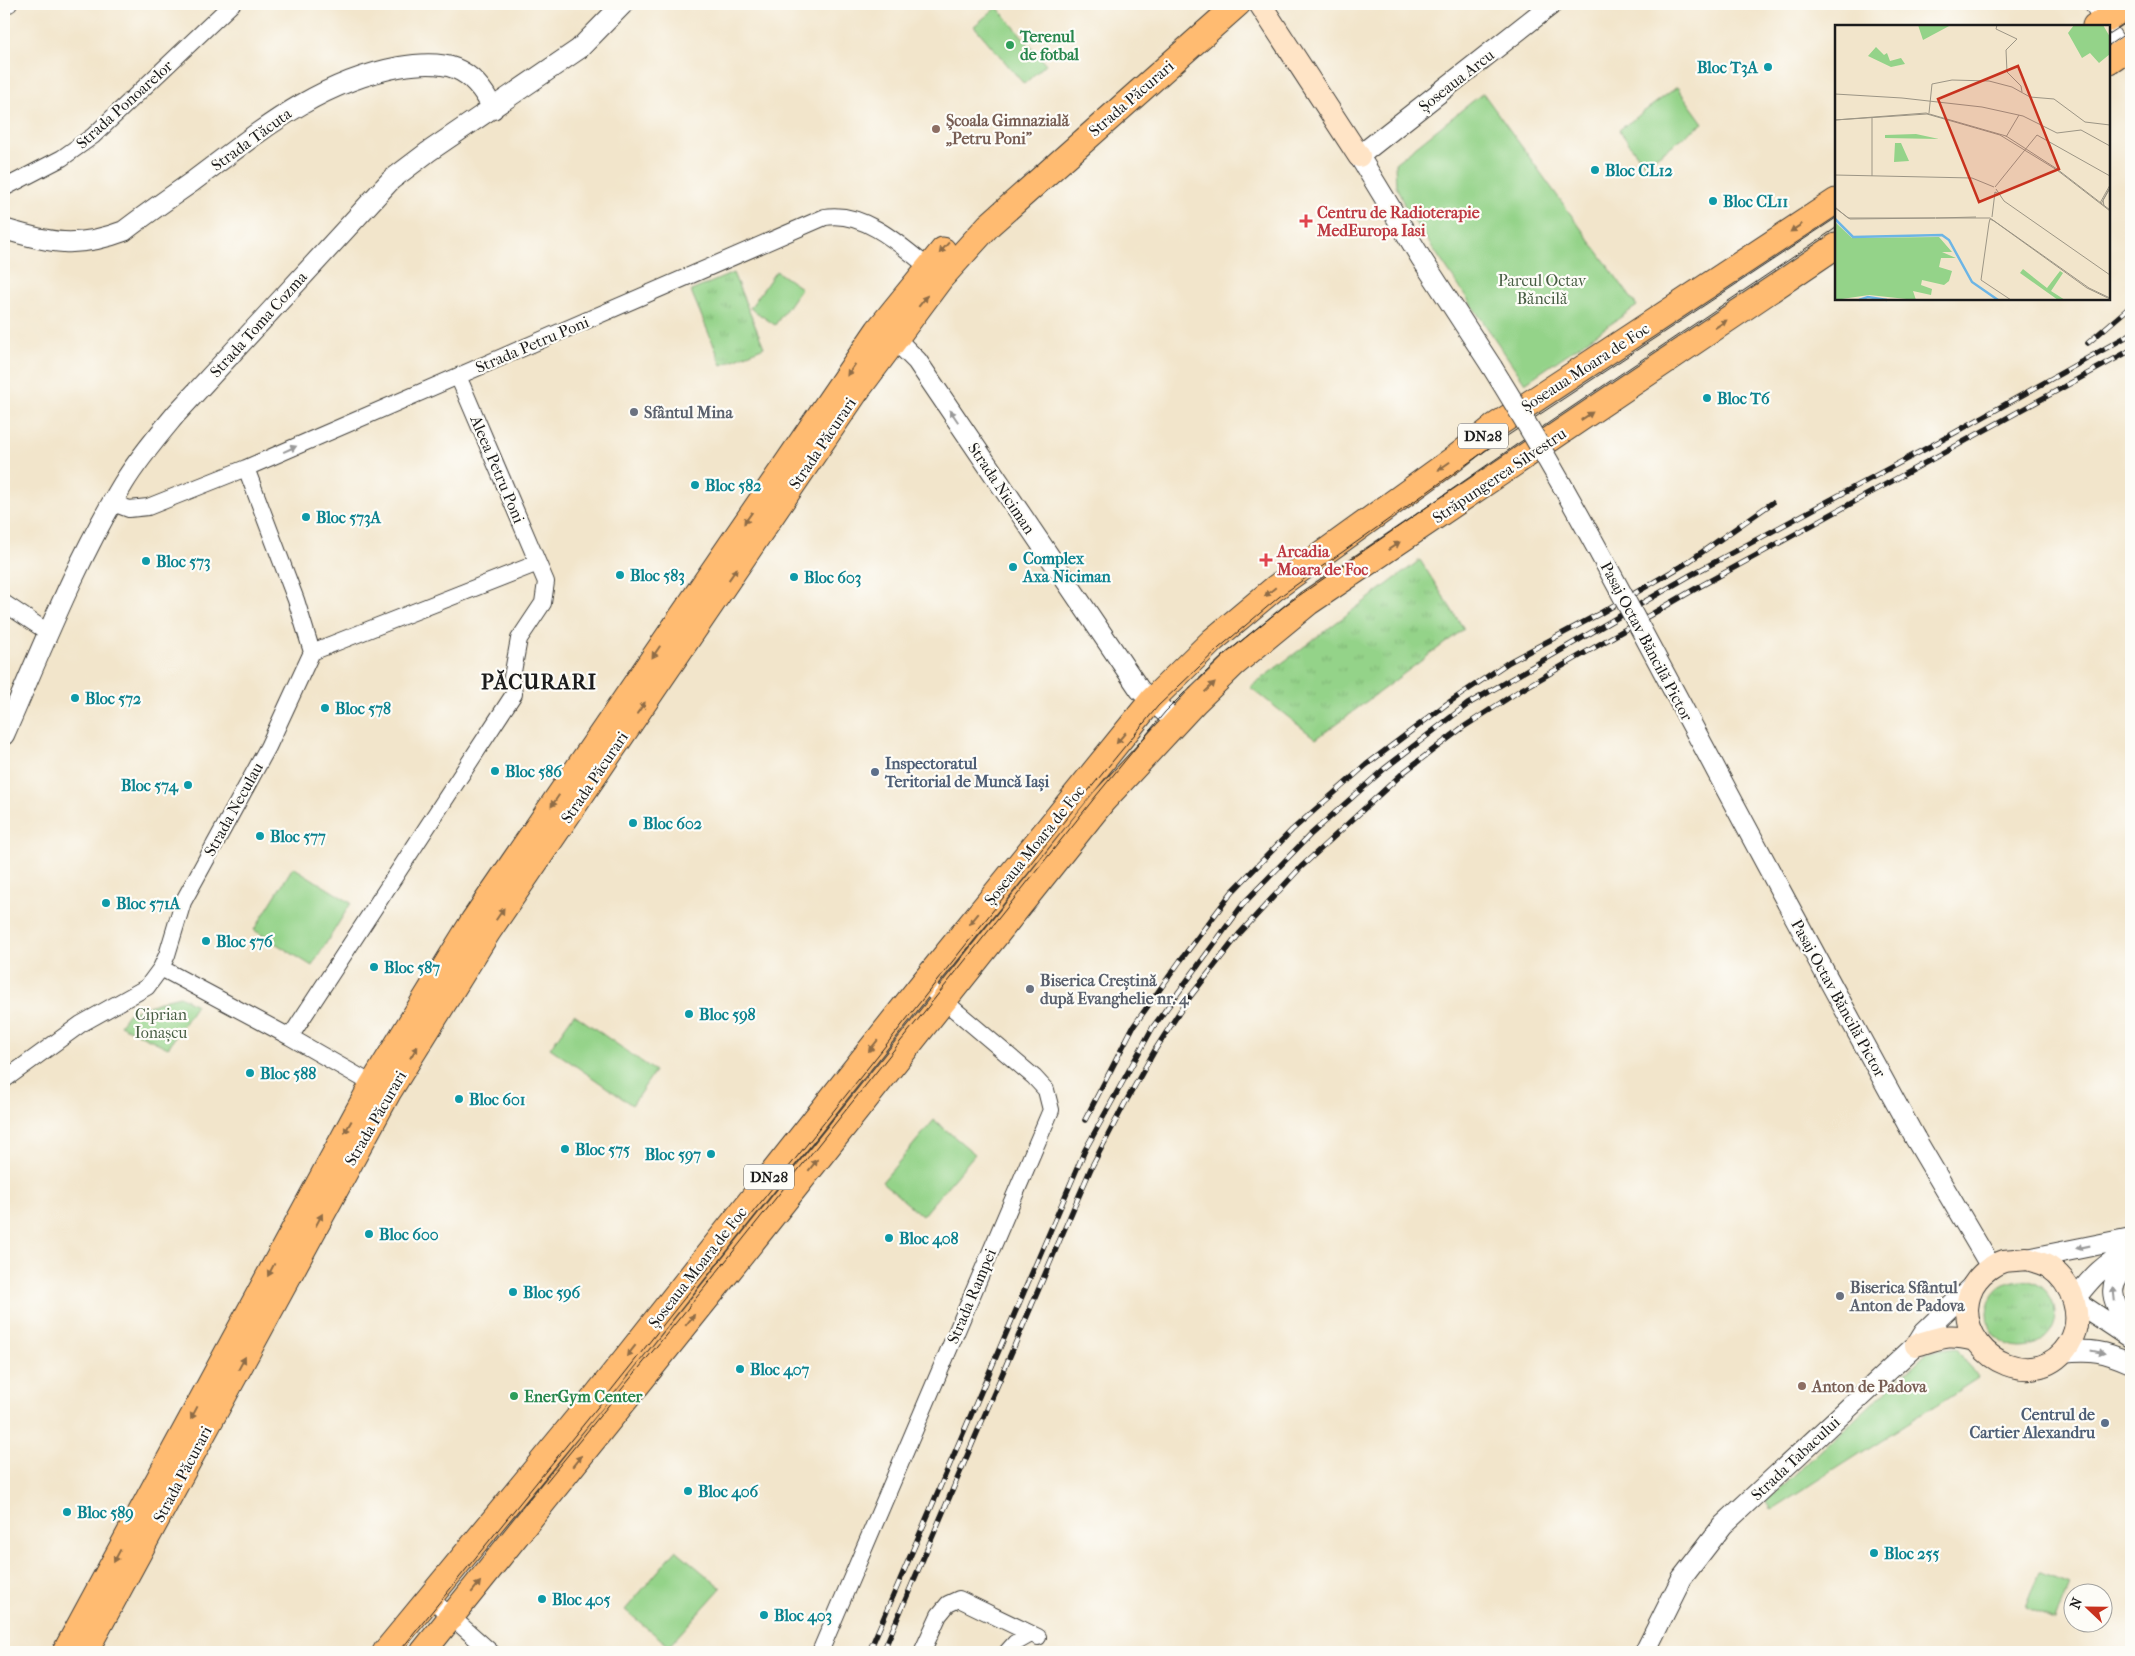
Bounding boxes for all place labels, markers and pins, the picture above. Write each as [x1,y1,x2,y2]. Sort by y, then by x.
place label: Terenul de fotbal [1019,27,1080,64]
marker: Terenul de fotbal [1004,39,1016,51]
place label: Bloc T3A [1697,58,1759,78]
marker: Bloc T3A [1762,61,1774,73]
place label: Şcoala Gimnazială „Petru Poni” [945,111,1070,148]
marker: Şcoala Gimnazială „Petru Poni” [930,123,942,135]
place label: Bloc CL12 [1605,161,1673,180]
marker: Bloc CL12 [1589,164,1601,176]
place label: Bloc CL11 [1723,192,1788,211]
marker: Bloc CL11 [1707,195,1719,207]
place label: Centru de Radioterapie MedEuropa Iasi [1316,203,1480,241]
marker: Centru de Radioterapie MedEuropa Iasi [1299,214,1313,228]
place label: Bloc T6 [1717,389,1770,408]
marker: Bloc T6 [1701,392,1713,404]
place label: Sfântul Mina [644,403,733,422]
marker: Sfântul Mina [628,406,640,418]
place label: Bloc 582 [705,476,762,495]
marker: Bloc 582 [689,479,701,491]
place label: Bloc 573A [316,508,382,528]
marker: Bloc 573A [300,511,312,523]
place label: Arcadia Moara de Foc [1276,542,1368,579]
place label: Complex Axa Niciman [1022,549,1112,586]
place label: Bloc 573 [156,552,211,572]
marker: Arcadia Moara de Foc [1259,553,1273,567]
marker: Bloc 573 [140,555,152,567]
marker: Complex Axa Niciman [1007,561,1019,573]
place label: Bloc 583 [630,566,685,586]
place label: Bloc 603 [804,568,861,588]
marker: Bloc 583 [614,569,626,581]
marker: Bloc 603 [788,571,800,583]
place label: Bloc 572 [85,689,141,708]
marker: Bloc 572 [69,692,81,704]
place label: Bloc 578 [335,699,391,718]
marker: Bloc 578 [319,702,331,714]
place label: Inspectoratul Teritorial de Muncă Iași [884,754,1050,792]
place label: Bloc 586 [505,762,562,781]
marker: Bloc 586 [489,765,501,777]
marker: Inspectoratul Teritorial de Muncă Iași [869,766,881,778]
place label: Bloc 574 [121,776,180,796]
marker: Bloc 574 [182,779,194,791]
place label: Bloc 602 [643,814,702,833]
marker: Bloc 602 [627,817,639,829]
place label: Bloc 577 [270,827,326,846]
marker: Bloc 577 [254,830,266,842]
place label: Bloc 571A [116,894,181,913]
marker: Bloc 571A [100,897,112,909]
place label: Bloc 576 [216,932,273,951]
marker: Bloc 576 [200,935,212,947]
place label: Bloc 587 [384,958,440,977]
marker: Bloc 587 [368,961,380,973]
place label: Biserica Creștină după Evanghelie nr. 4 [1040,971,1190,1009]
marker: Biserica Creștină după Evanghelie nr. 4 [1024,983,1036,995]
place label: Bloc 598 [699,1005,756,1025]
marker: Bloc 598 [683,1008,695,1020]
place label: Bloc 588 [260,1064,316,1083]
marker: Bloc 588 [244,1067,256,1079]
place label: Bloc 601 [469,1090,526,1109]
marker: Bloc 601 [453,1093,465,1105]
place label: Bloc 575 [575,1140,630,1159]
marker: Bloc 575 [559,1143,571,1155]
place label: Bloc 597 [645,1145,701,1165]
marker: Bloc 597 [705,1148,717,1160]
place label: Bloc 600 [379,1225,439,1244]
marker: Bloc 600 [363,1228,375,1240]
place label: Bloc 408 [899,1229,959,1249]
marker: Bloc 408 [883,1232,895,1244]
place label: Biserica Sfântul Anton de Padova [1849,1278,1965,1315]
place label: Bloc 596 [523,1283,581,1303]
marker: Bloc 596 [507,1286,519,1298]
marker: Biserica Sfântul Anton de Padova [1834,1290,1846,1302]
place label: Bloc 407 [750,1360,810,1380]
marker: Bloc 407 [734,1363,746,1375]
place label: Anton de Padova [1811,1377,1927,1396]
marker: Anton de Padova [1796,1380,1808,1392]
place label: EnerGym Center [524,1387,644,1407]
marker: EnerGym Center [508,1390,520,1402]
place label: Centrul de Cartier Alexandru [1969,1405,2096,1442]
marker: Centrul de Cartier Alexandru [2099,1417,2111,1429]
place label: Bloc 406 [698,1482,759,1502]
marker: Bloc 406 [682,1485,694,1497]
place label: Bloc 589 [77,1503,134,1523]
marker: Bloc 589 [61,1506,73,1518]
place label: Bloc 255 [1884,1544,1939,1563]
marker: Bloc 255 [1868,1547,1880,1559]
place label: Bloc 405 [552,1590,611,1610]
marker: Bloc 405 [536,1593,548,1605]
place label: Bloc 403 [774,1606,832,1626]
marker: Bloc 403 [758,1609,770,1621]

